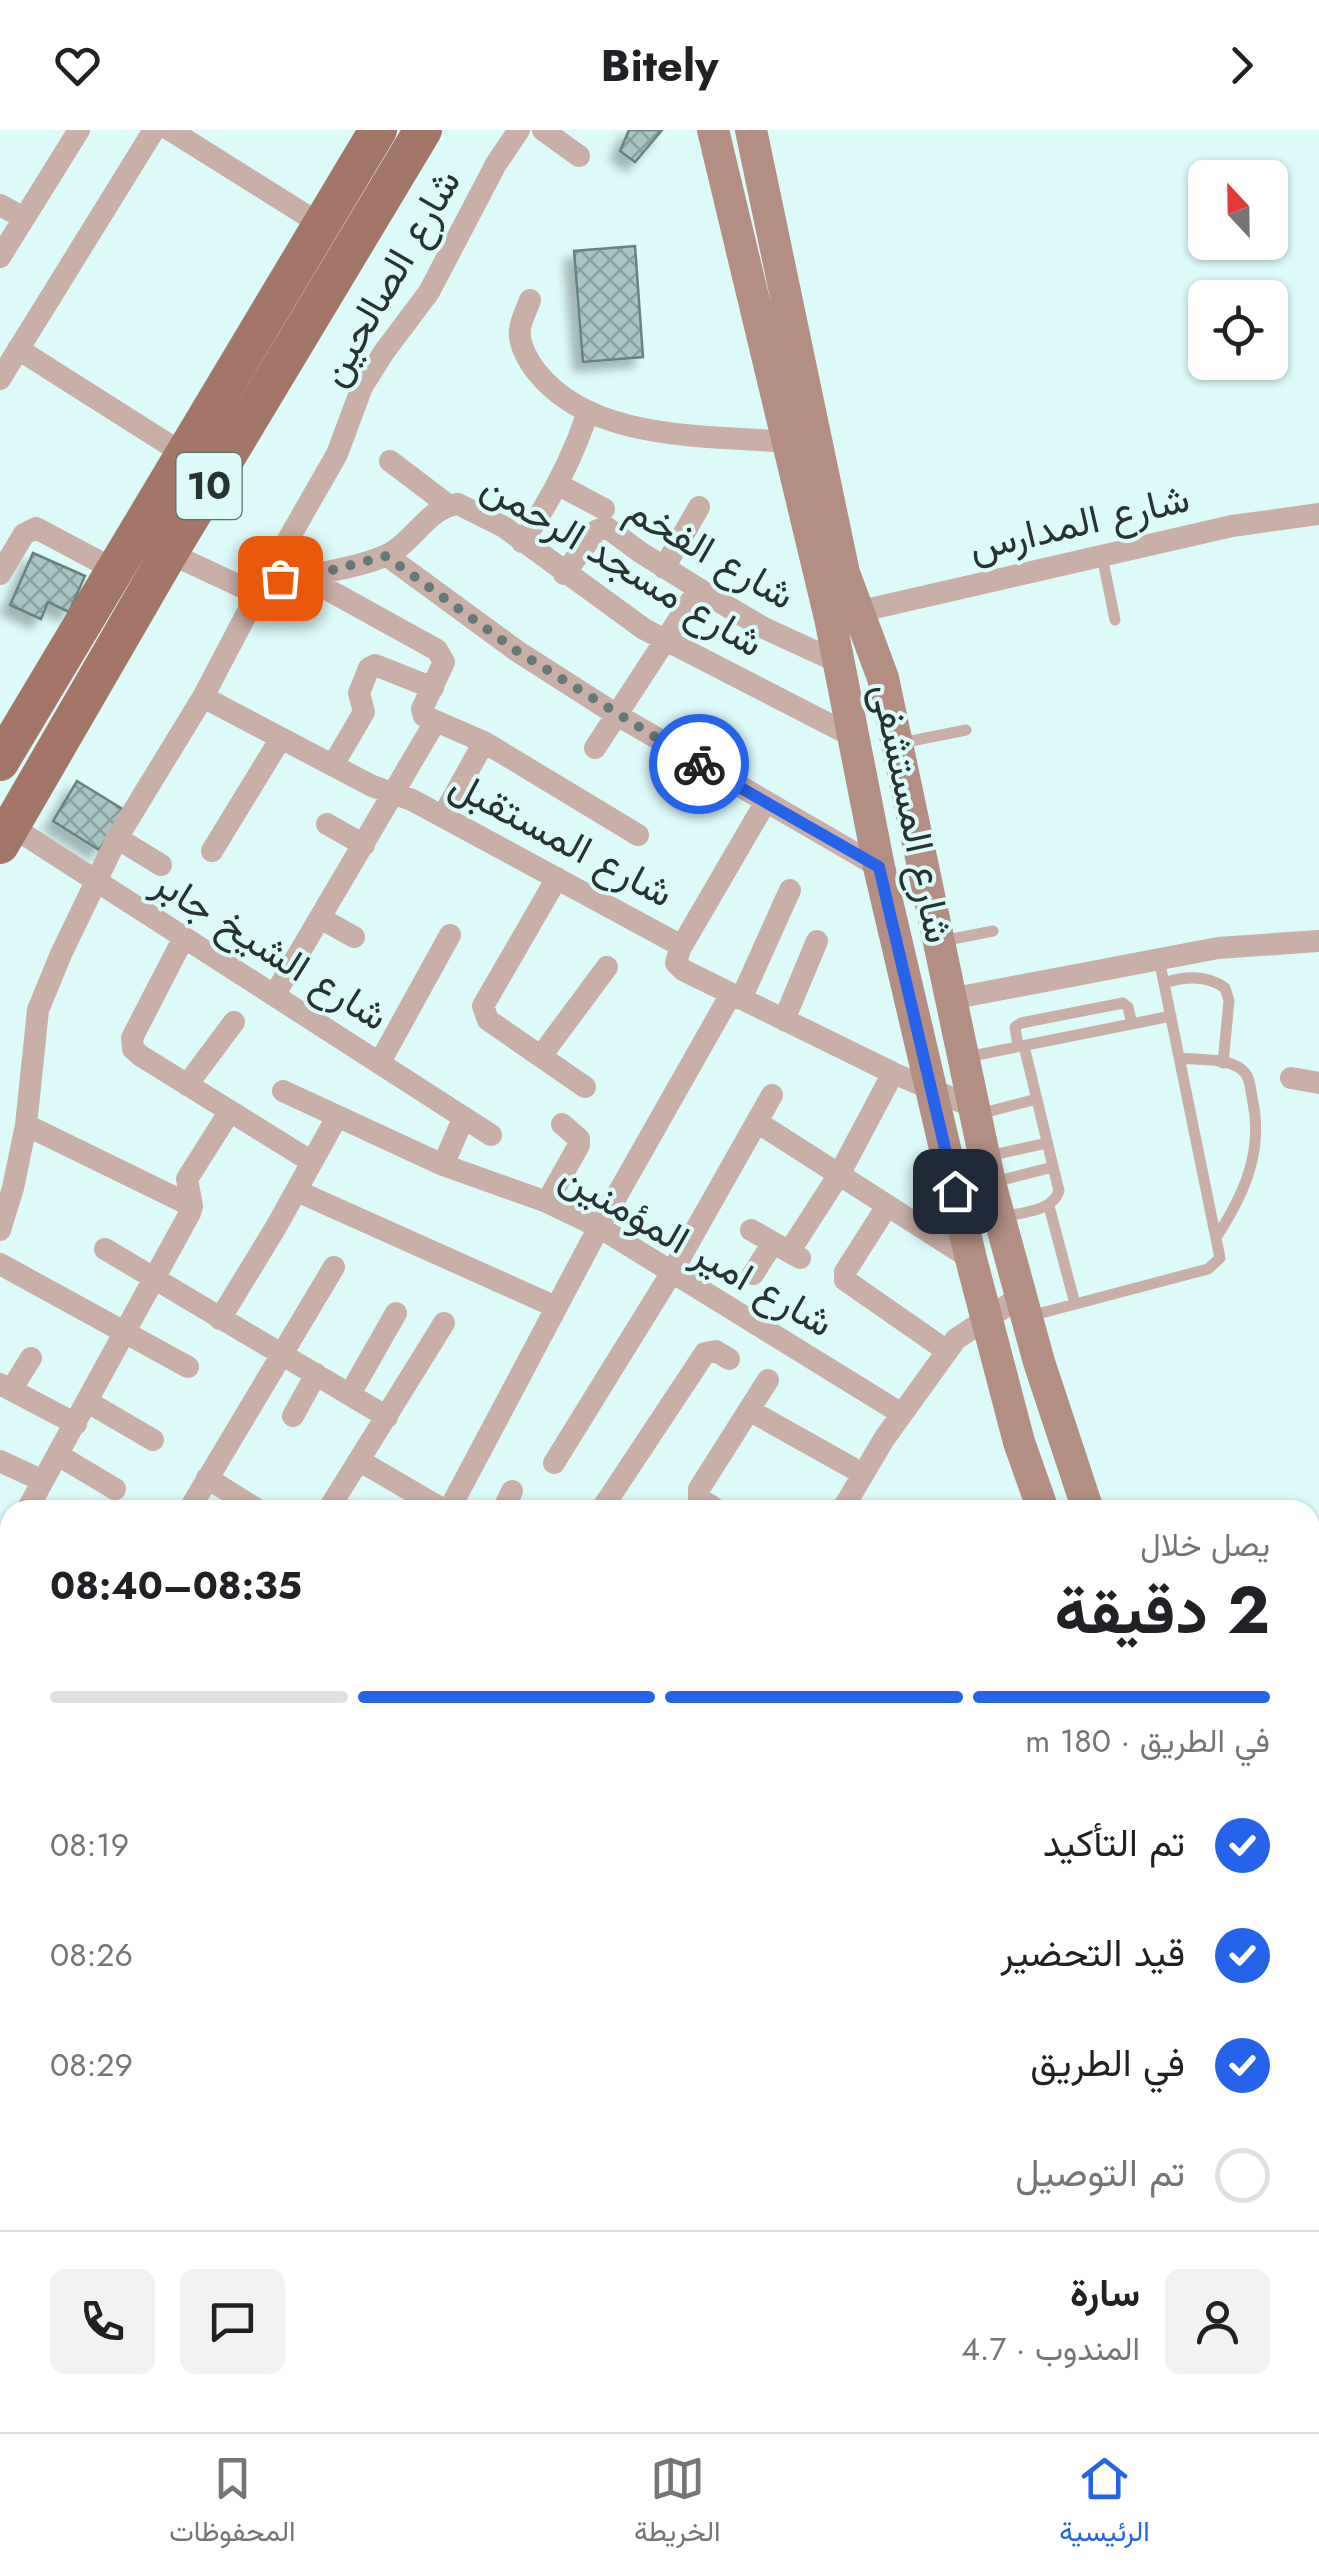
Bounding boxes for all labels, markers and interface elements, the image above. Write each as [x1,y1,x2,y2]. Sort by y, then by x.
text: Bitely [601,33,719,98]
icon: heart [50,38,105,93]
icon: forward [1214,38,1269,93]
street label: شارع الصالحين [303,158,475,396]
north arrow [1188,160,1288,260]
map controls [1188,160,1288,380]
button: locate [1188,280,1288,380]
road number: 10 [176,453,242,519]
street label: شارع مسجد الرحمن [471,457,775,671]
street label: شارع المدارس [963,468,1195,576]
street label: شارع الفخم [616,480,806,624]
pin [238,536,323,621]
icon: bag [253,551,308,606]
street label: شارع المستشفى [857,678,969,948]
courier [649,714,749,814]
icon: bike [672,737,727,792]
street label: شارع المستقبل [440,755,684,921]
street label: شارع الشيخ جابر [141,853,400,1045]
street label: شارع امير المؤمنين [549,1147,845,1351]
pin [913,1149,998,1234]
icon: home [928,1164,983,1219]
text: يصل خلال [1140,1522,1270,1568]
text: 08:35–08:40 [50,1558,302,1613]
text: 2 دقيقة [1055,1563,1270,1657]
text: في الطريق · 180 m [1025,1718,1270,1764]
text: تم التأكيد [1043,1815,1185,1870]
icon: check [1215,1818,1270,1873]
text: 08:19 [50,1822,129,1868]
text: قيد التحضير [1001,1925,1185,1980]
icon: check [1215,1928,1270,1983]
text: 08:26 [50,1932,133,1978]
text: في الطريق [1030,2035,1185,2090]
icon: check [1215,2038,1270,2093]
text: 08:29 [50,2042,133,2088]
text: تم التوصيل [1015,2145,1185,2200]
text: سارة [1070,2265,1140,2320]
button: phone [50,2269,155,2374]
button: chat [180,2269,285,2374]
button: person [1165,2269,1270,2374]
text: المندوب · 4.7 [961,2326,1140,2372]
tab: المحفوظات [169,2451,295,2556]
tab: الخريطة [634,2451,721,2556]
tab: الرئيسية [1059,2451,1150,2556]

